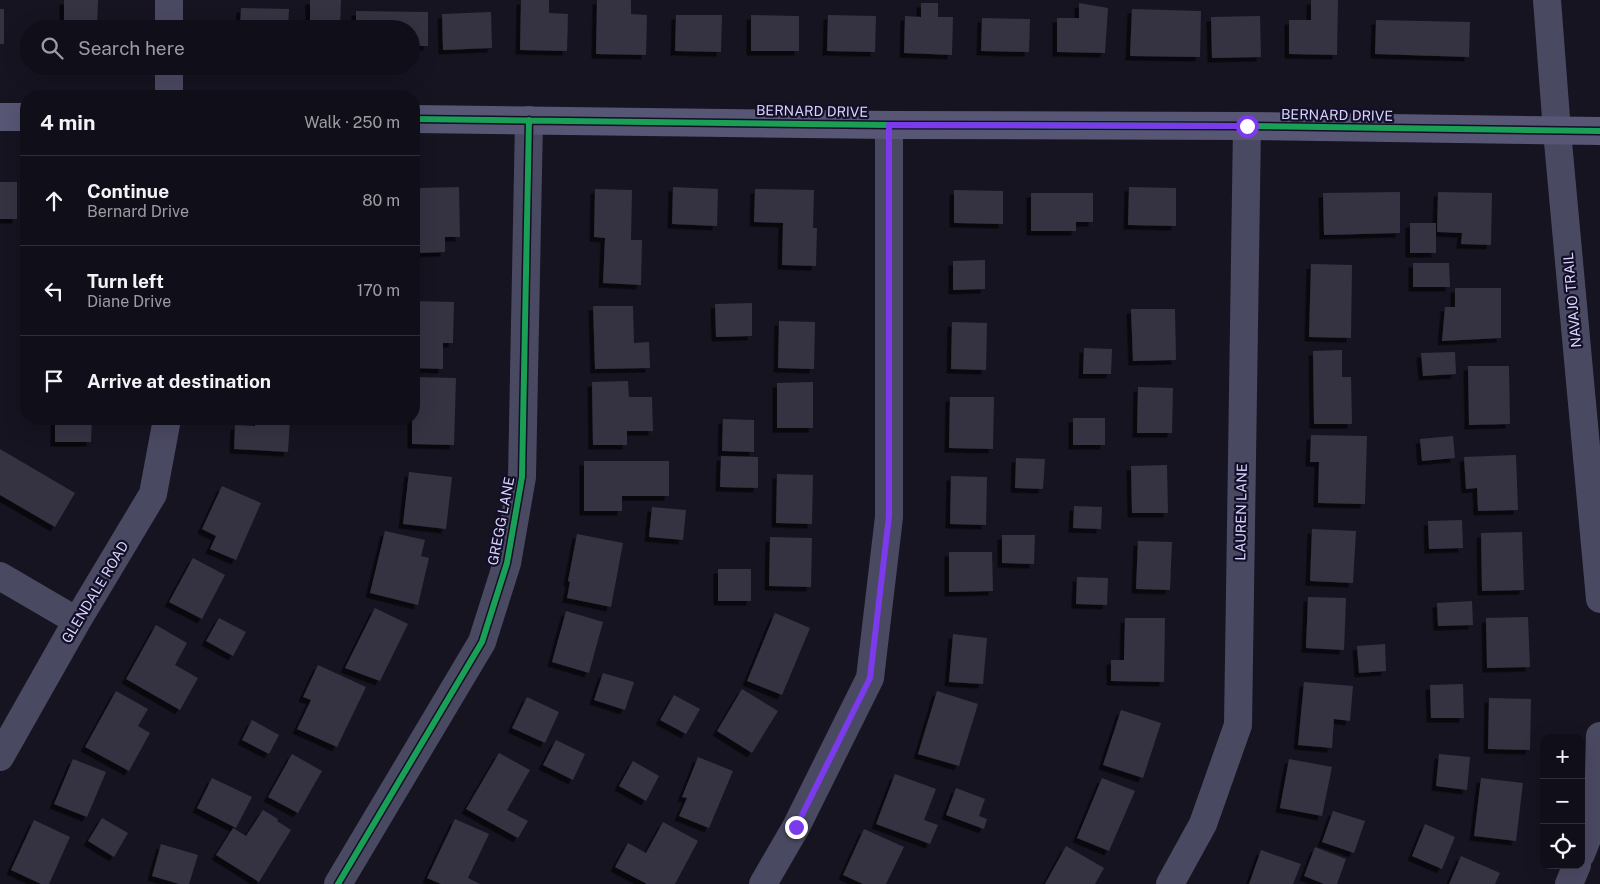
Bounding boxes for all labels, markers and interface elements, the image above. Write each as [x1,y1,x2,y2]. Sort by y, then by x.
search box [20,20,420,75]
icon: search [38,34,66,62]
text: Search here [78,37,185,59]
street label: BERNARD DRIVE [756,102,868,120]
street label: BERNARD DRIVE [1281,106,1393,124]
text: 4 min [40,110,95,135]
text: Walk · 250 m [304,113,400,132]
route start [1236,115,1259,138]
text: Continue [87,180,169,202]
icon: ahead [40,187,68,215]
text: 80 m [362,191,400,210]
text: Bernard Drive [87,202,189,221]
street label: NAVAJO TRAIL [1560,252,1584,348]
text: Turn left [87,270,164,292]
icon: left [40,277,68,305]
text: 170 m [357,281,400,300]
text: Diane Drive [87,292,171,311]
icon: arrive [40,367,68,395]
text: Arrive at destination [87,370,271,392]
street label: LAUREN LANE [1232,463,1250,561]
street label: GREGG LANE [485,475,517,567]
street label: GLENDALE ROAD [58,538,132,646]
map controls [1540,734,1585,869]
button: + [1540,734,1585,779]
button: − [1540,779,1585,824]
route end [785,816,808,839]
button: locate [1540,824,1585,869]

